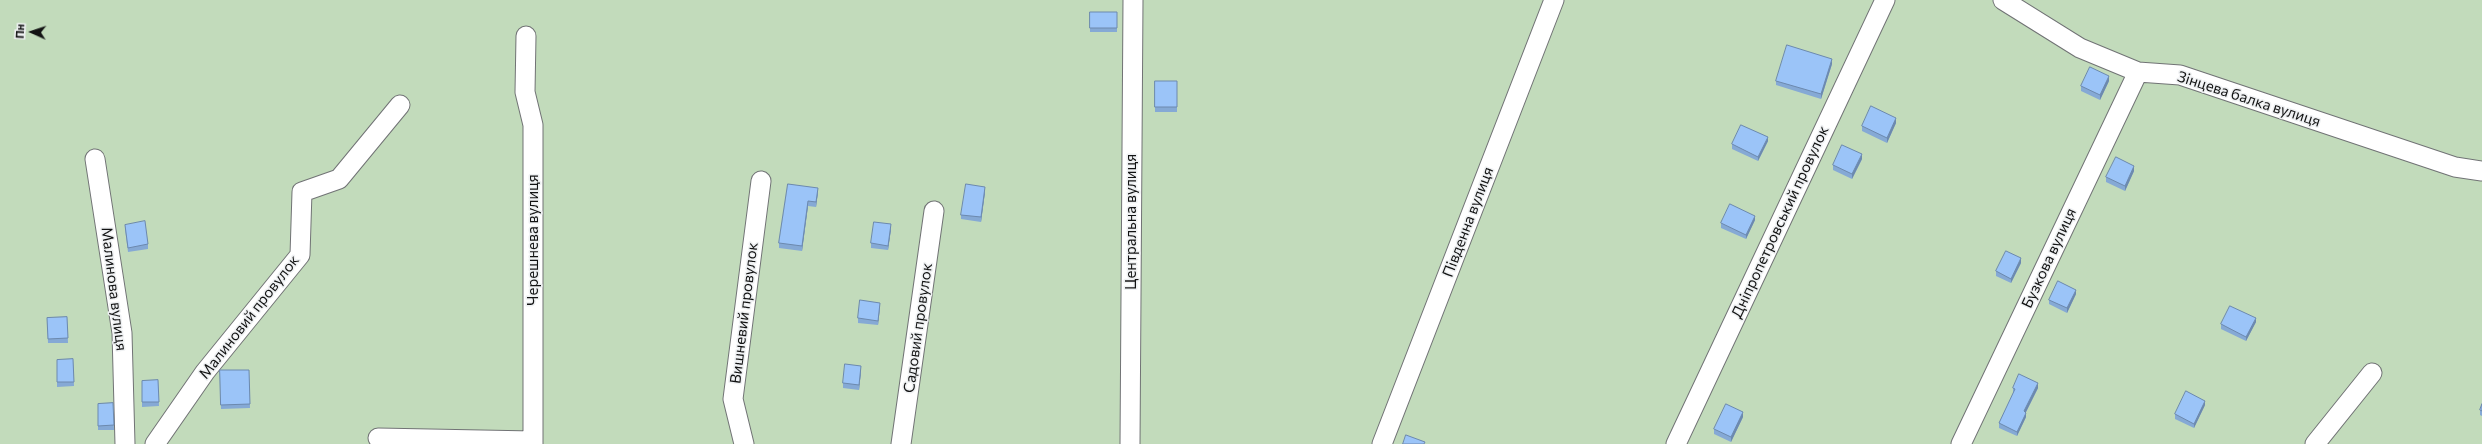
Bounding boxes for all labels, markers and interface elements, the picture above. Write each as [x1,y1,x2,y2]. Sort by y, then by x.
north arrow [12,12,52,52]
text: Пн [13,24,26,39]
street label: Зінцева балка вулиця [2175,67,2323,131]
street label: Дніпропетровський провулок [1727,123,1833,321]
street label: Центральна вулиця [1122,154,1140,290]
street label: Південна вулиця [1439,164,1497,280]
street label: Черешнева вулиця [524,174,542,306]
street label: Бузкова вулиця [2018,205,2080,311]
street label: Малинова вулиця [97,226,131,352]
street label: Вишневий провулок [726,241,762,385]
street label: Малиновий провулок [195,252,303,382]
street label: Садовий провулок [900,262,936,394]

